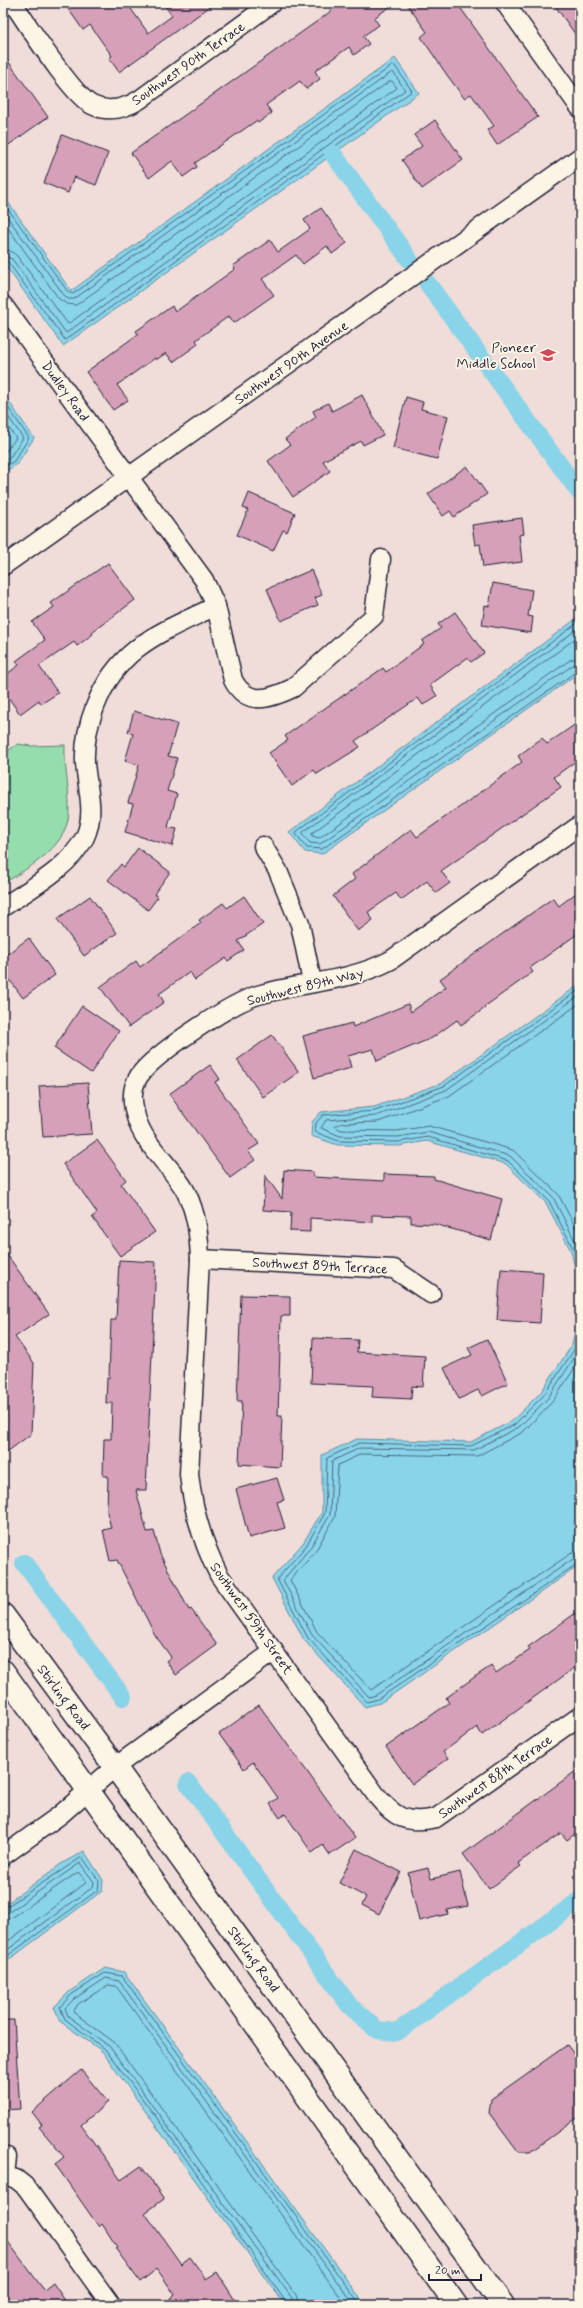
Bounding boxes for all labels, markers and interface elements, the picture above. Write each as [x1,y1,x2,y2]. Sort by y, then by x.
street label: Southwest 90th Terrace [128,18,249,110]
street label: Southwest 90th Avenue [231,317,352,409]
place label: Pioneer Middle School [457,339,536,373]
school or university icon: Pioneer Middle School [539,346,557,364]
street label: Dudley Road [37,358,93,425]
street label: Southwest 89th Way [245,964,365,1010]
street label: Southwest 89th Terrace [252,1253,389,1279]
street label: Southwest 59th Street [206,1559,297,1679]
street label: Stirling Road [31,1661,94,1735]
street label: Southwest 88th Terrace [435,1730,556,1823]
street label: Stirling Road [222,1923,283,1997]
scale bar [429,2256,481,2282]
text: 20 m [435,2263,461,2279]

